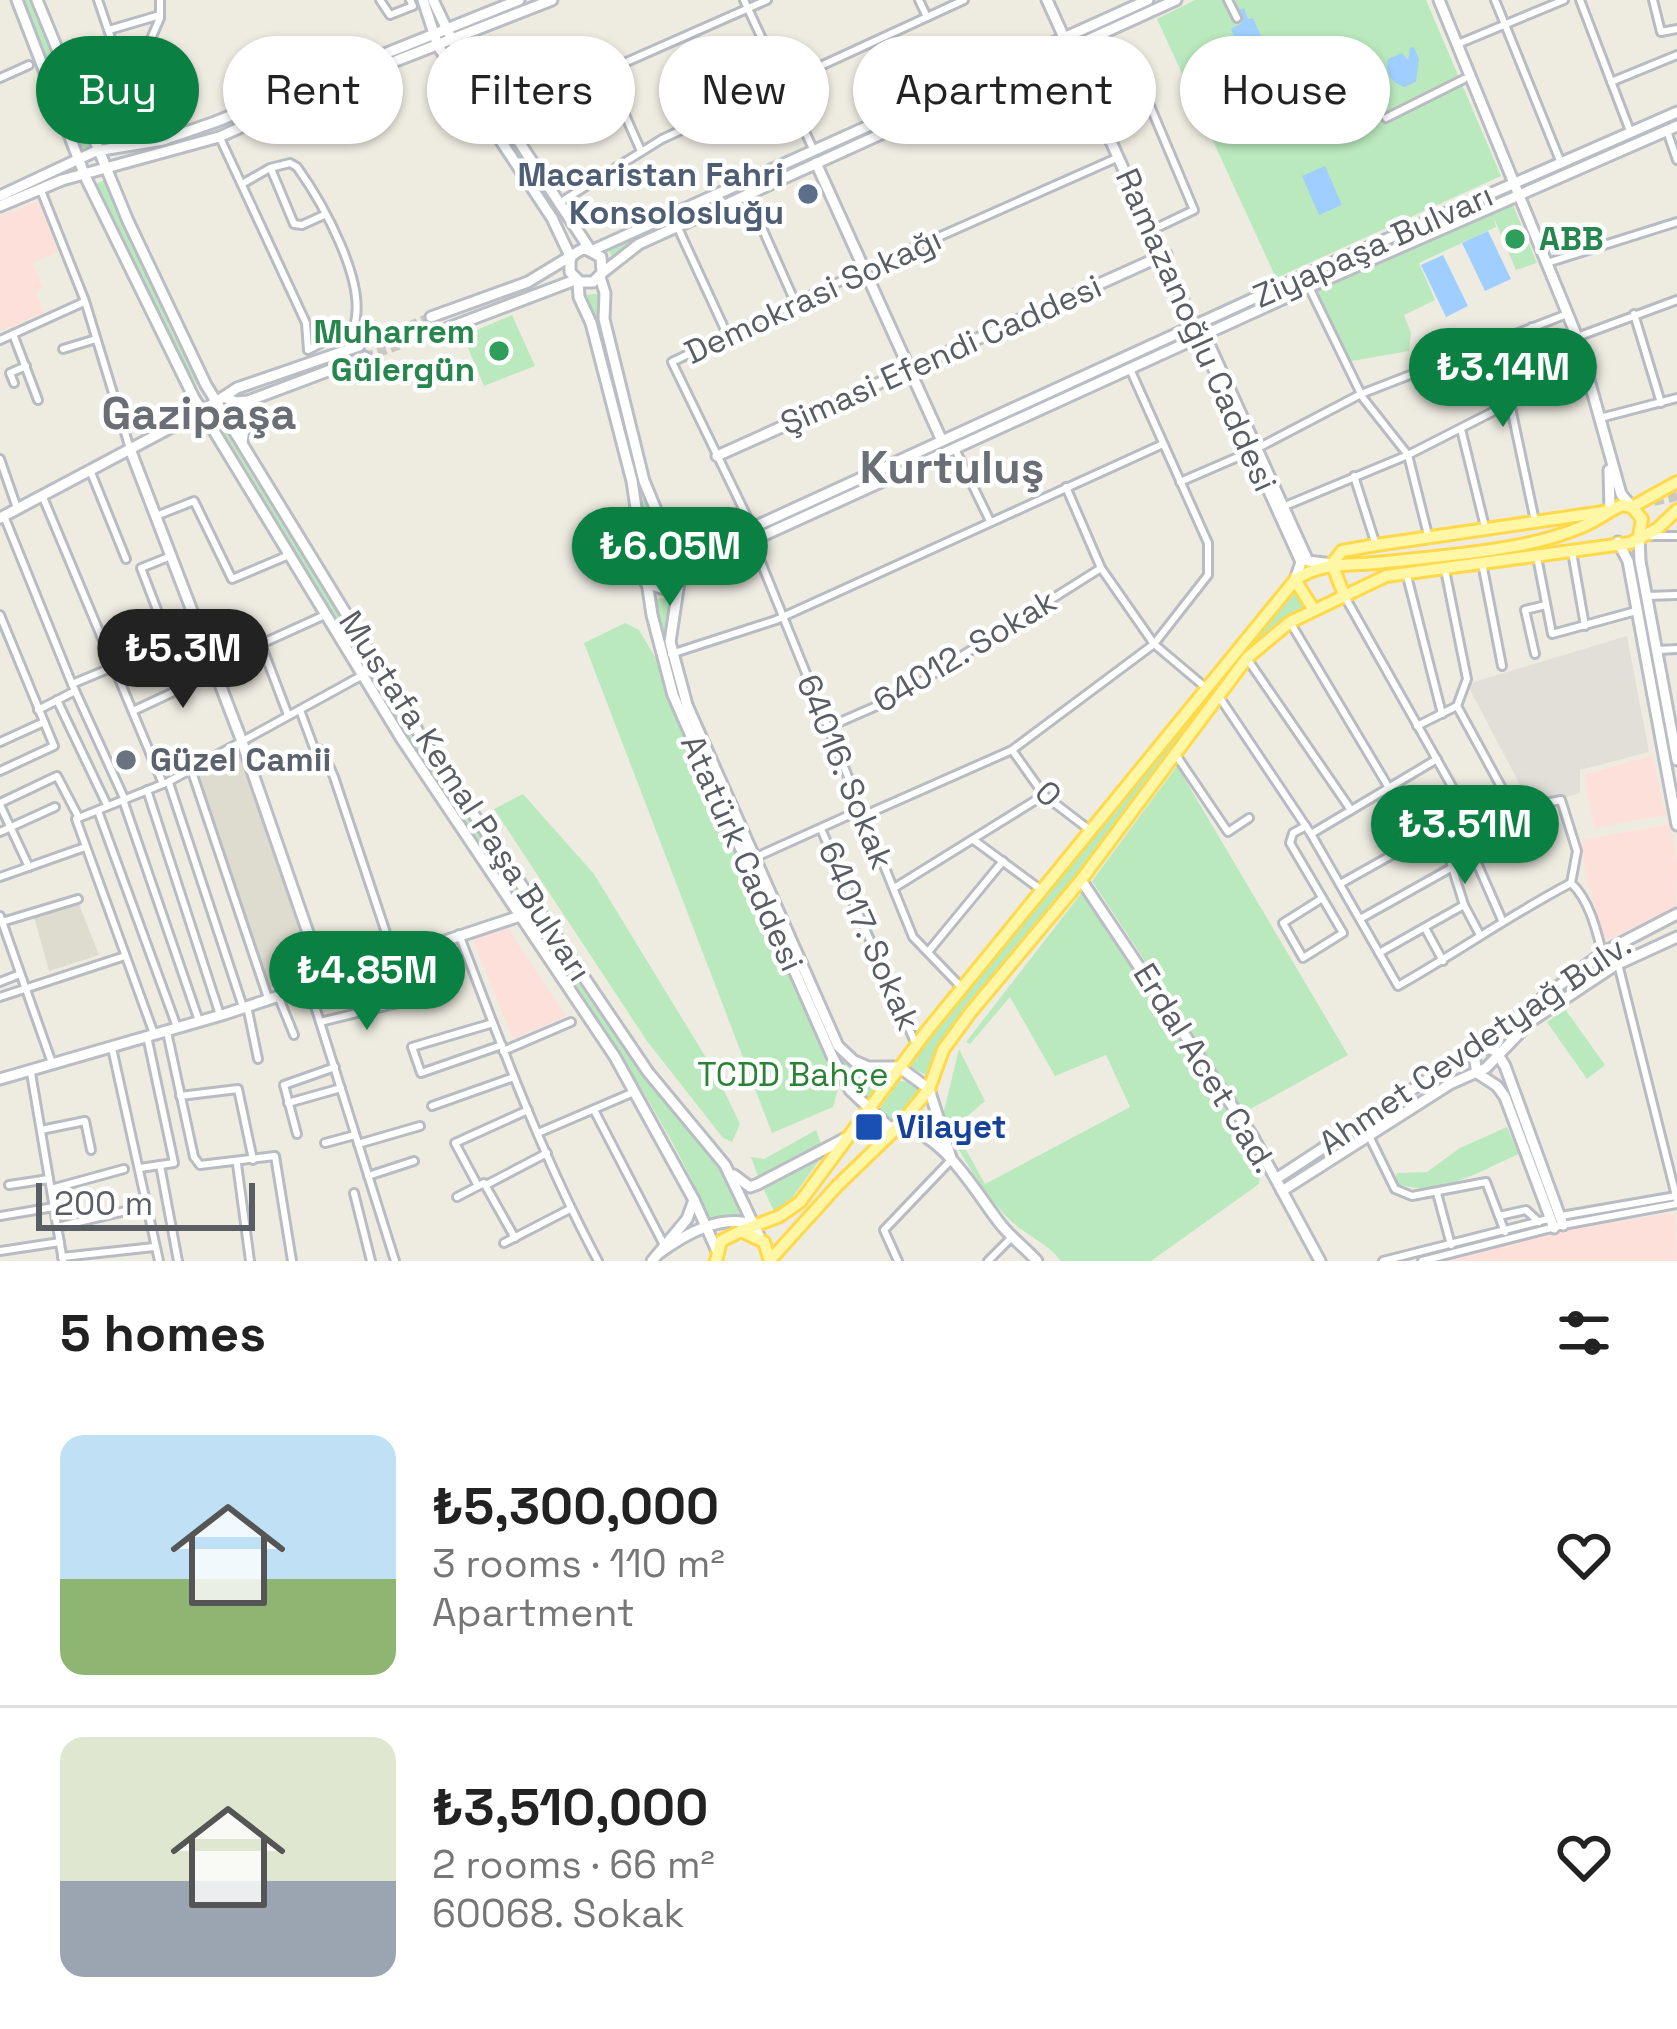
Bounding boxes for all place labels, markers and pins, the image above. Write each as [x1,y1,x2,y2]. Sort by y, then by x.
place label: Macaristan Fahri Konsolosluğu [517,154,784,234]
marker: Macaristan Fahri Konsolosluğu [795,181,821,207]
place label: ABB [1539,218,1604,260]
marker: ABB [1502,226,1528,252]
place label: Muharrem Gülergün [313,311,475,391]
pin: ₺3.14M [1405,328,1601,430]
marker: Muharrem Gülergün [486,338,512,364]
pin: ₺6.05M [572,507,768,609]
pin: ₺5.3M [99,609,267,711]
place label: Güzel Camii [150,739,331,781]
marker: Güzel Camii [113,747,139,773]
pin: ₺3.51M [1367,785,1563,887]
pin: ₺4.85M [269,931,465,1033]
place label: Vilayet [896,1106,1006,1148]
marker: Vilayet [853,1111,885,1143]

